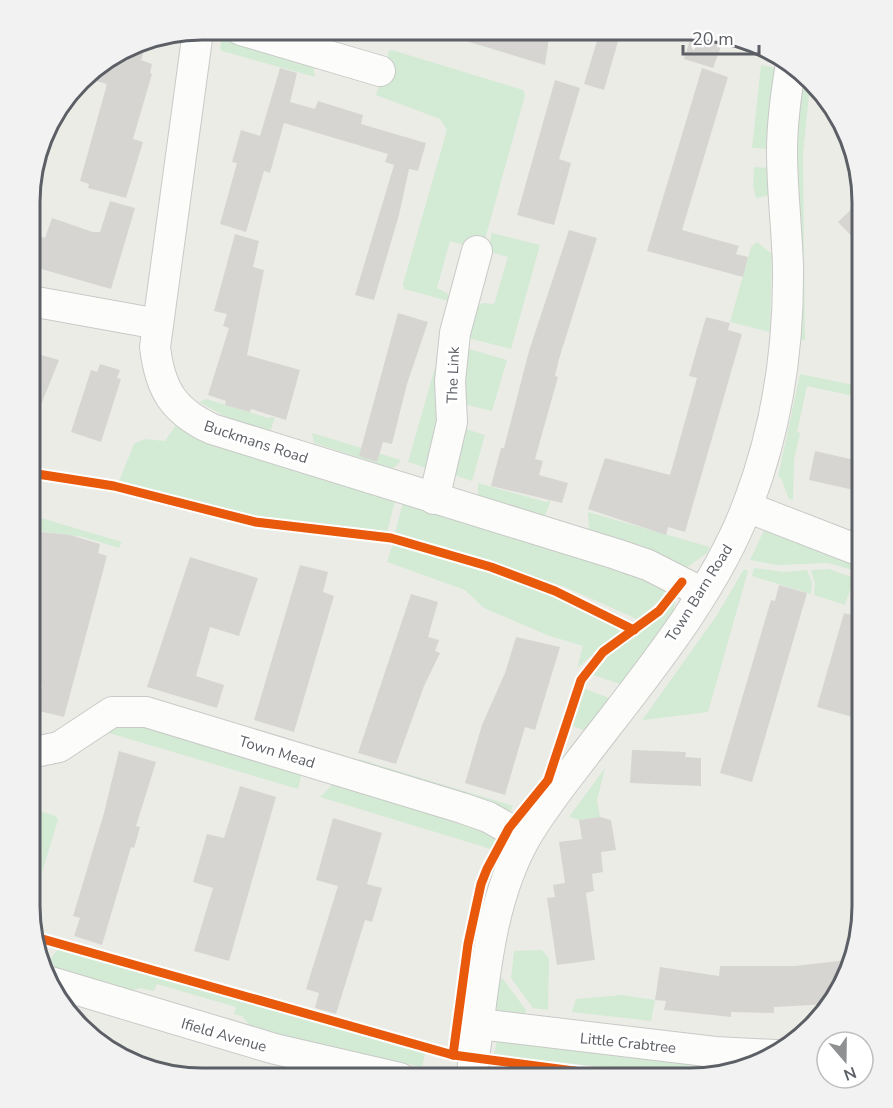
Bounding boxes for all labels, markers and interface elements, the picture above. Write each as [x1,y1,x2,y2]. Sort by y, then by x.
scale bar [683,18,760,56]
text: 20 m [692,27,734,51]
street label: The Link [442,346,464,404]
street label: Buckmans Road [201,416,311,468]
street label: Town Barn Road [661,540,737,646]
street label: Town Mead [236,731,318,773]
street label: Ifield Avenue [179,1013,269,1057]
street label: Little Crabtree [579,1028,677,1058]
north arrow [815,1030,875,1090]
text: N [840,1061,859,1086]

